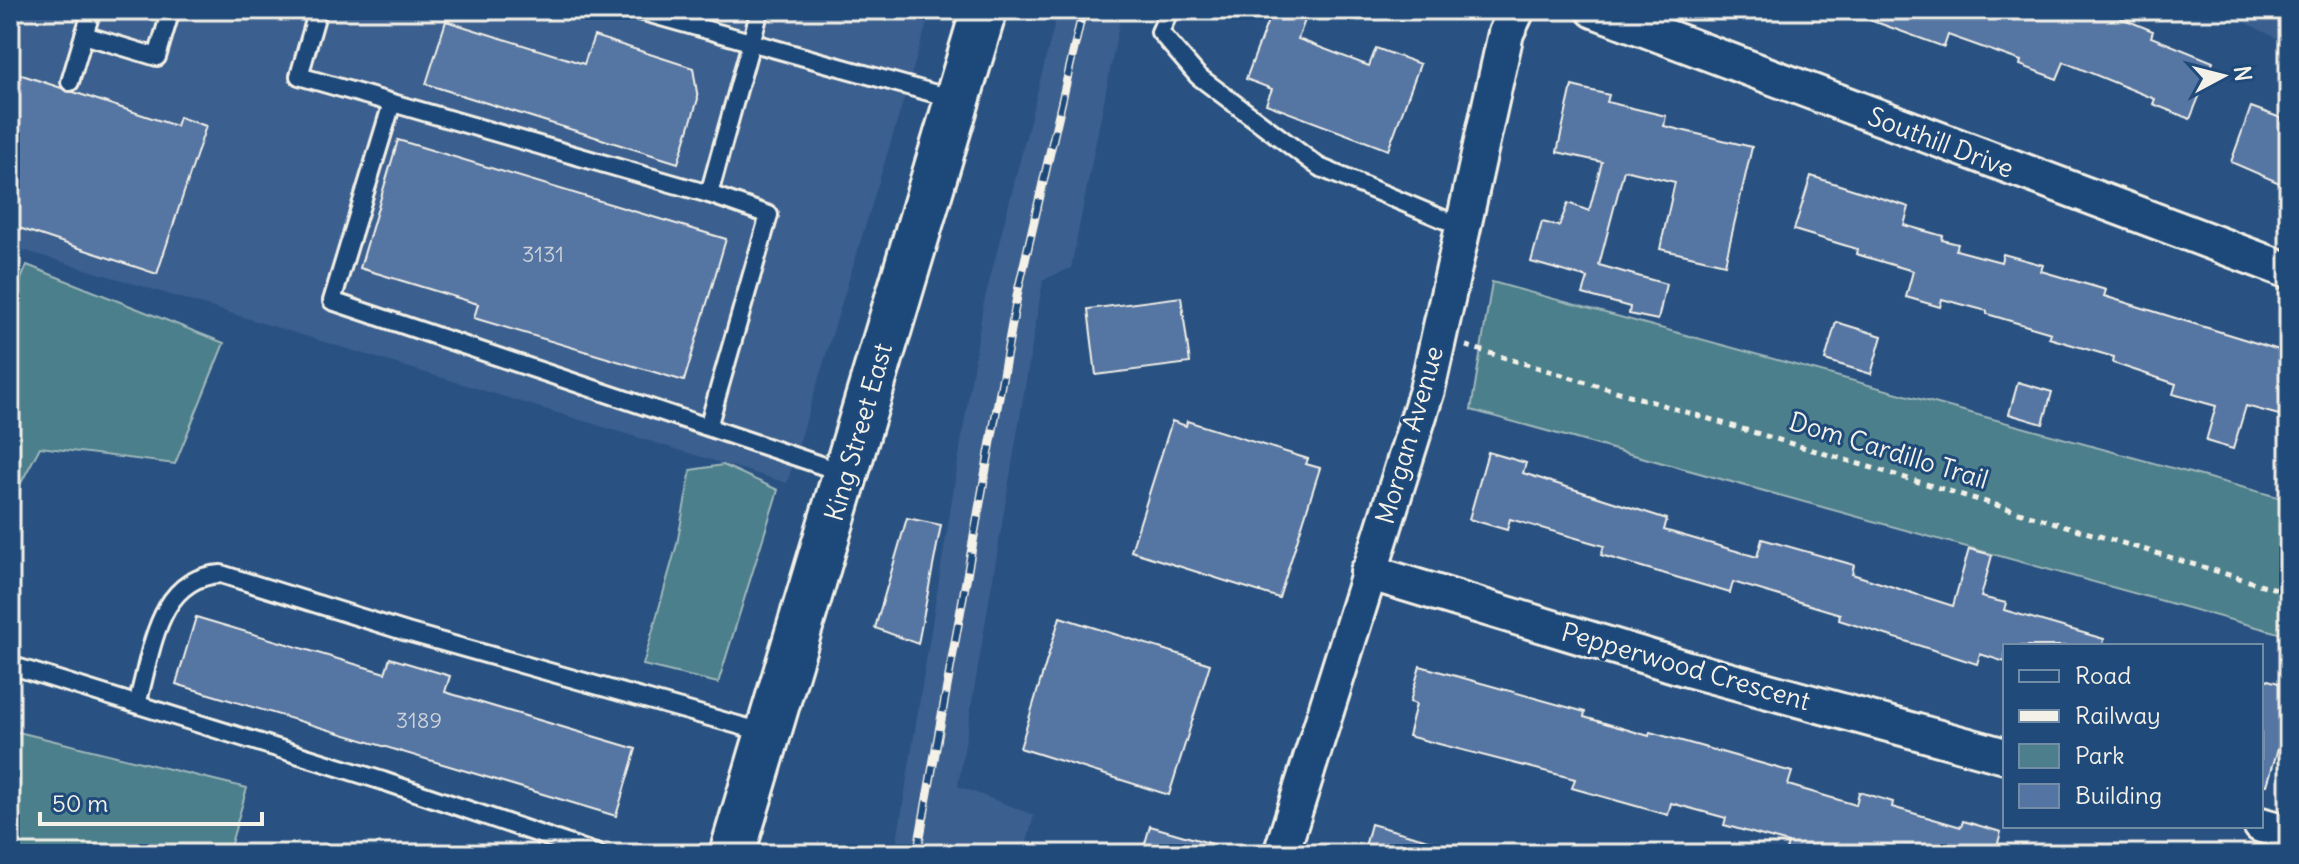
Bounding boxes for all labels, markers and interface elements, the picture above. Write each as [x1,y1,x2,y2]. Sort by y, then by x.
north arrow [2183,36,2263,116]
text: N [2228,64,2258,83]
street label: Southill Drive [1864,99,2018,185]
house number: 3131 [522,240,564,268]
street label: King Street East [817,339,899,525]
street label: Morgan Avenue [1368,342,1450,528]
street label: Dom Cardillo Trail [1786,404,1992,496]
street label: Pepperwood Crescent [1558,615,1814,717]
legend [2003,644,2263,828]
text: Road [2075,660,2131,690]
text: Railway [2075,700,2161,730]
house number: 3189 [396,706,442,734]
text: Park [2075,740,2125,770]
scale bar [40,776,262,826]
text: Building [2075,780,2162,810]
text: 50 m [52,788,108,818]

